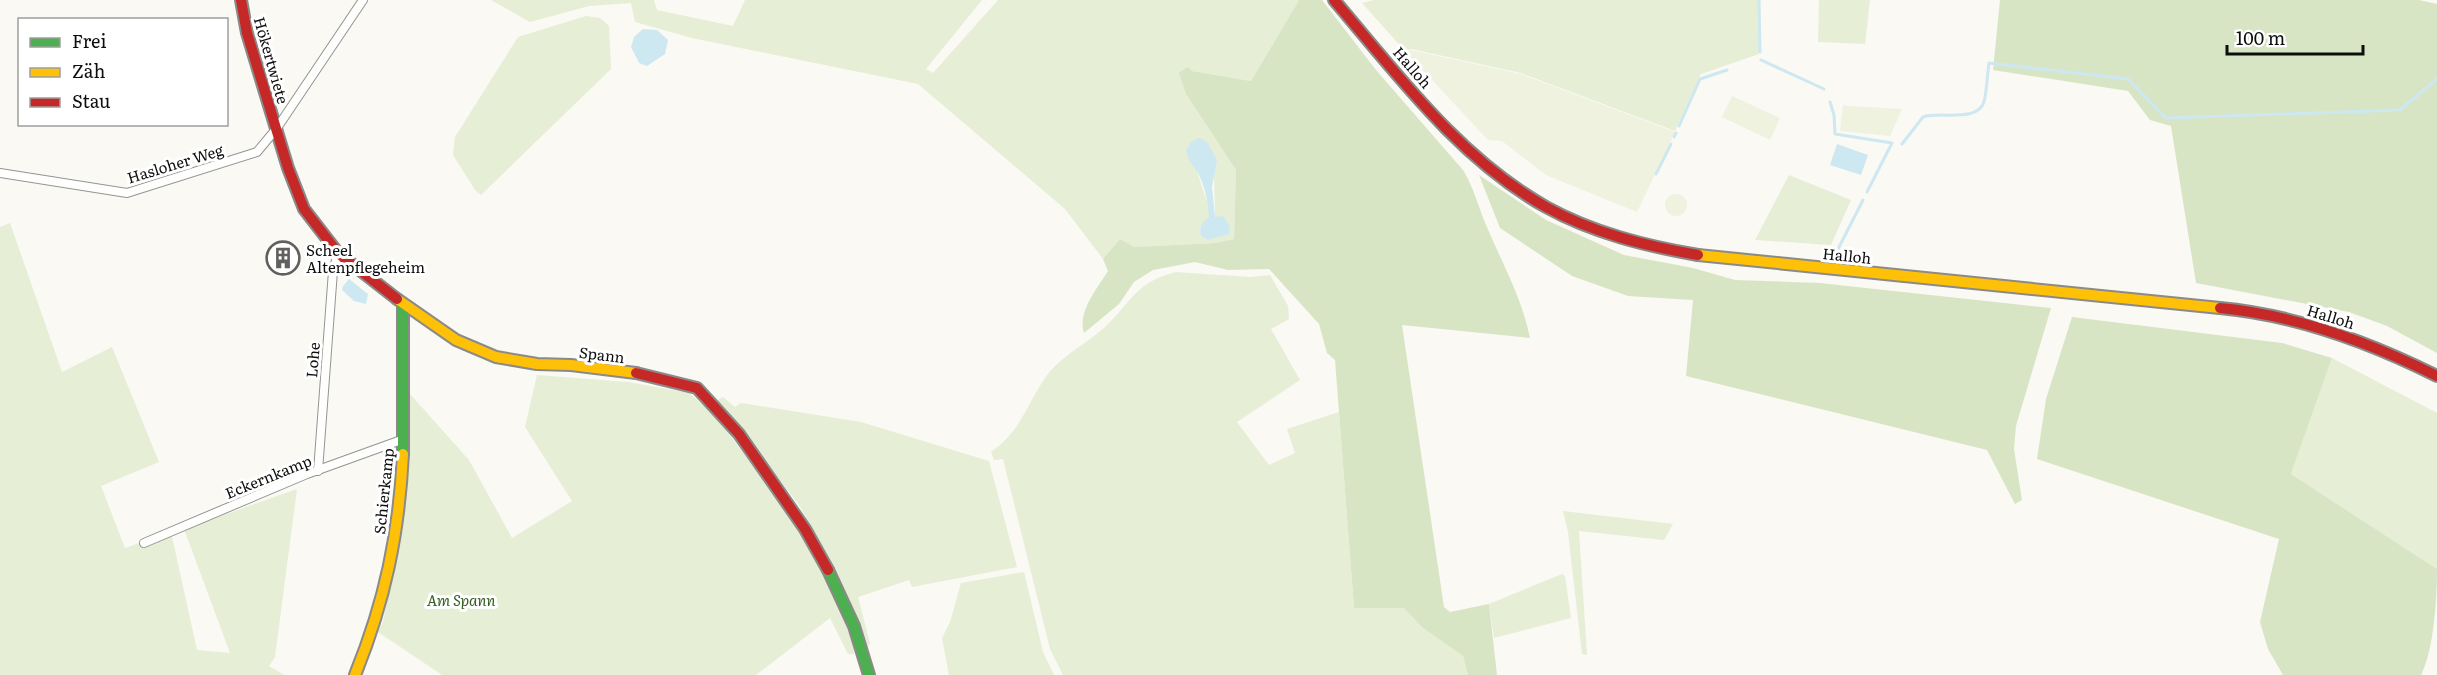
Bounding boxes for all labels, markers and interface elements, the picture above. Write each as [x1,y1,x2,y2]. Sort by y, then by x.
street label: Hökertwiete [249,14,295,106]
legend [18,18,228,126]
scale bar [2227,18,2364,56]
text: 100 m [2236,24,2285,51]
text: Frei [72,27,106,54]
street label: Halloh [1388,41,1438,93]
text: Zäh [72,57,106,84]
text: Stau [72,87,110,114]
street label: Hasloher Weg [124,137,227,189]
place label: Scheel Altenpflegeheim [306,238,425,278]
building icon: Scheel Altenpflegeheim [265,240,301,276]
street label: Halloh [1821,241,1873,269]
street label: Halloh [2304,298,2358,334]
street label: Spann [578,340,626,368]
street label: Lohe [299,341,325,379]
street label: Schierkamp [367,447,399,535]
street label: Eckernkamp [221,448,315,504]
park label: Am Spann [427,588,495,611]

